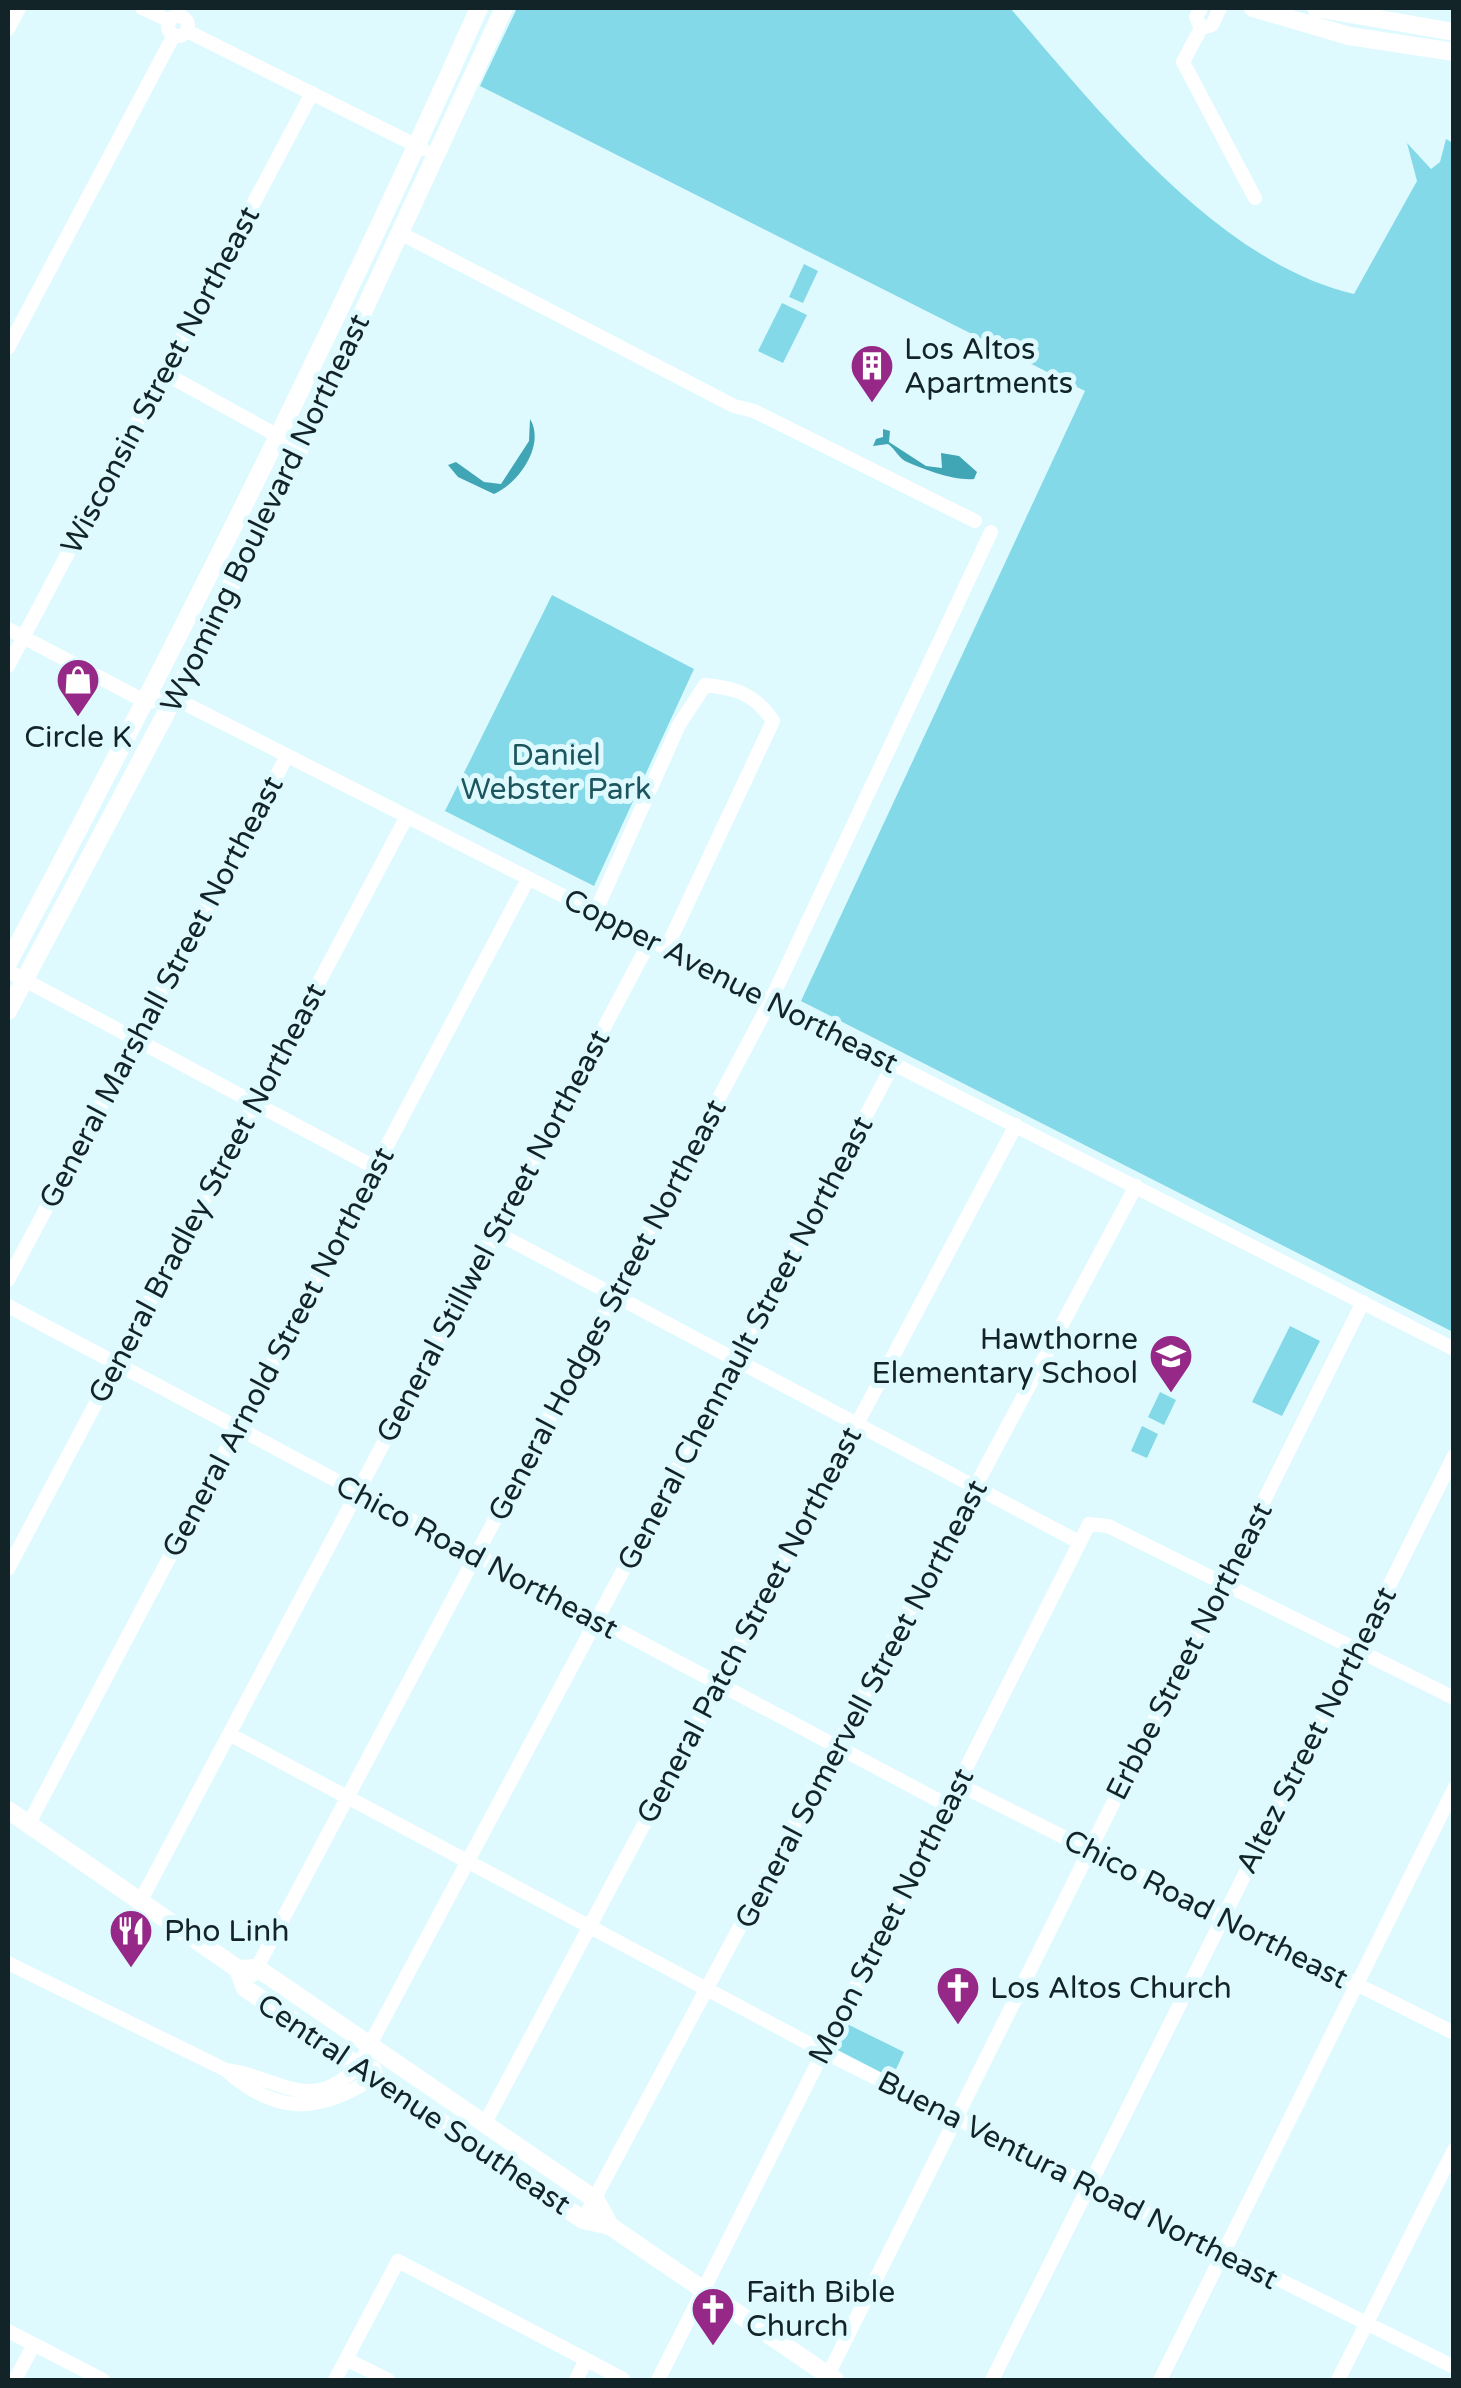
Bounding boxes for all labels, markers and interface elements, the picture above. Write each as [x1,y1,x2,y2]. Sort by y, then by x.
street label: Wisconsin Street Northeast [53,200,268,560]
street label: Wyoming Boulevard Northeast [153,308,378,718]
place label: Los Altos Apartments [904,331,1073,402]
building icon: Los Altos Apartments [849,343,895,404]
shop icon: Circle K [55,657,101,718]
place label: Circle K [24,719,132,756]
park label: Daniel Webster Park [461,737,651,808]
street label: General Marshall Street Northeast [31,770,291,1215]
street label: Copper Avenue Northeast [557,881,904,1082]
street label: General Bradley Street Northeast [81,977,334,1410]
street label: General Stillwel Street Northeast [369,1023,618,1449]
street label: General Hodges Street Northeast [480,1093,735,1527]
street label: General Chennault Street Northeast [610,1110,881,1577]
street label: General Arnold Street Northeast [154,1141,403,1564]
place label: Hawthorne Elementary School [872,1321,1138,1392]
school or university icon: Hawthorne Elementary School [1148,1333,1194,1394]
street label: General Patch Street Northeast [629,1421,870,1830]
street label: Chico Road Northeast [329,1467,624,1648]
street label: General Somervell Street Northeast [727,1474,996,1935]
street label: Erbbe Street Northeast [1098,1496,1281,1806]
street label: Altez Street Northeast [1228,1581,1405,1880]
street label: Moon Street Northeast [801,1762,982,2070]
street label: Chico Road Northeast [1057,1822,1354,1997]
restaurant icon: Pho Linh [108,1908,154,1969]
place label: Pho Linh [164,1913,290,1950]
church icon: Los Altos Church [935,1965,981,2026]
place label: Los Altos Church [990,1970,1232,2007]
street label: Central Avenue Southeast [250,1986,577,2223]
street label: Buena Ventura Road Northeast [871,2063,1284,2298]
place label: Faith Bible Church [746,2274,895,2345]
church icon: Faith Bible Church [690,2286,736,2347]

